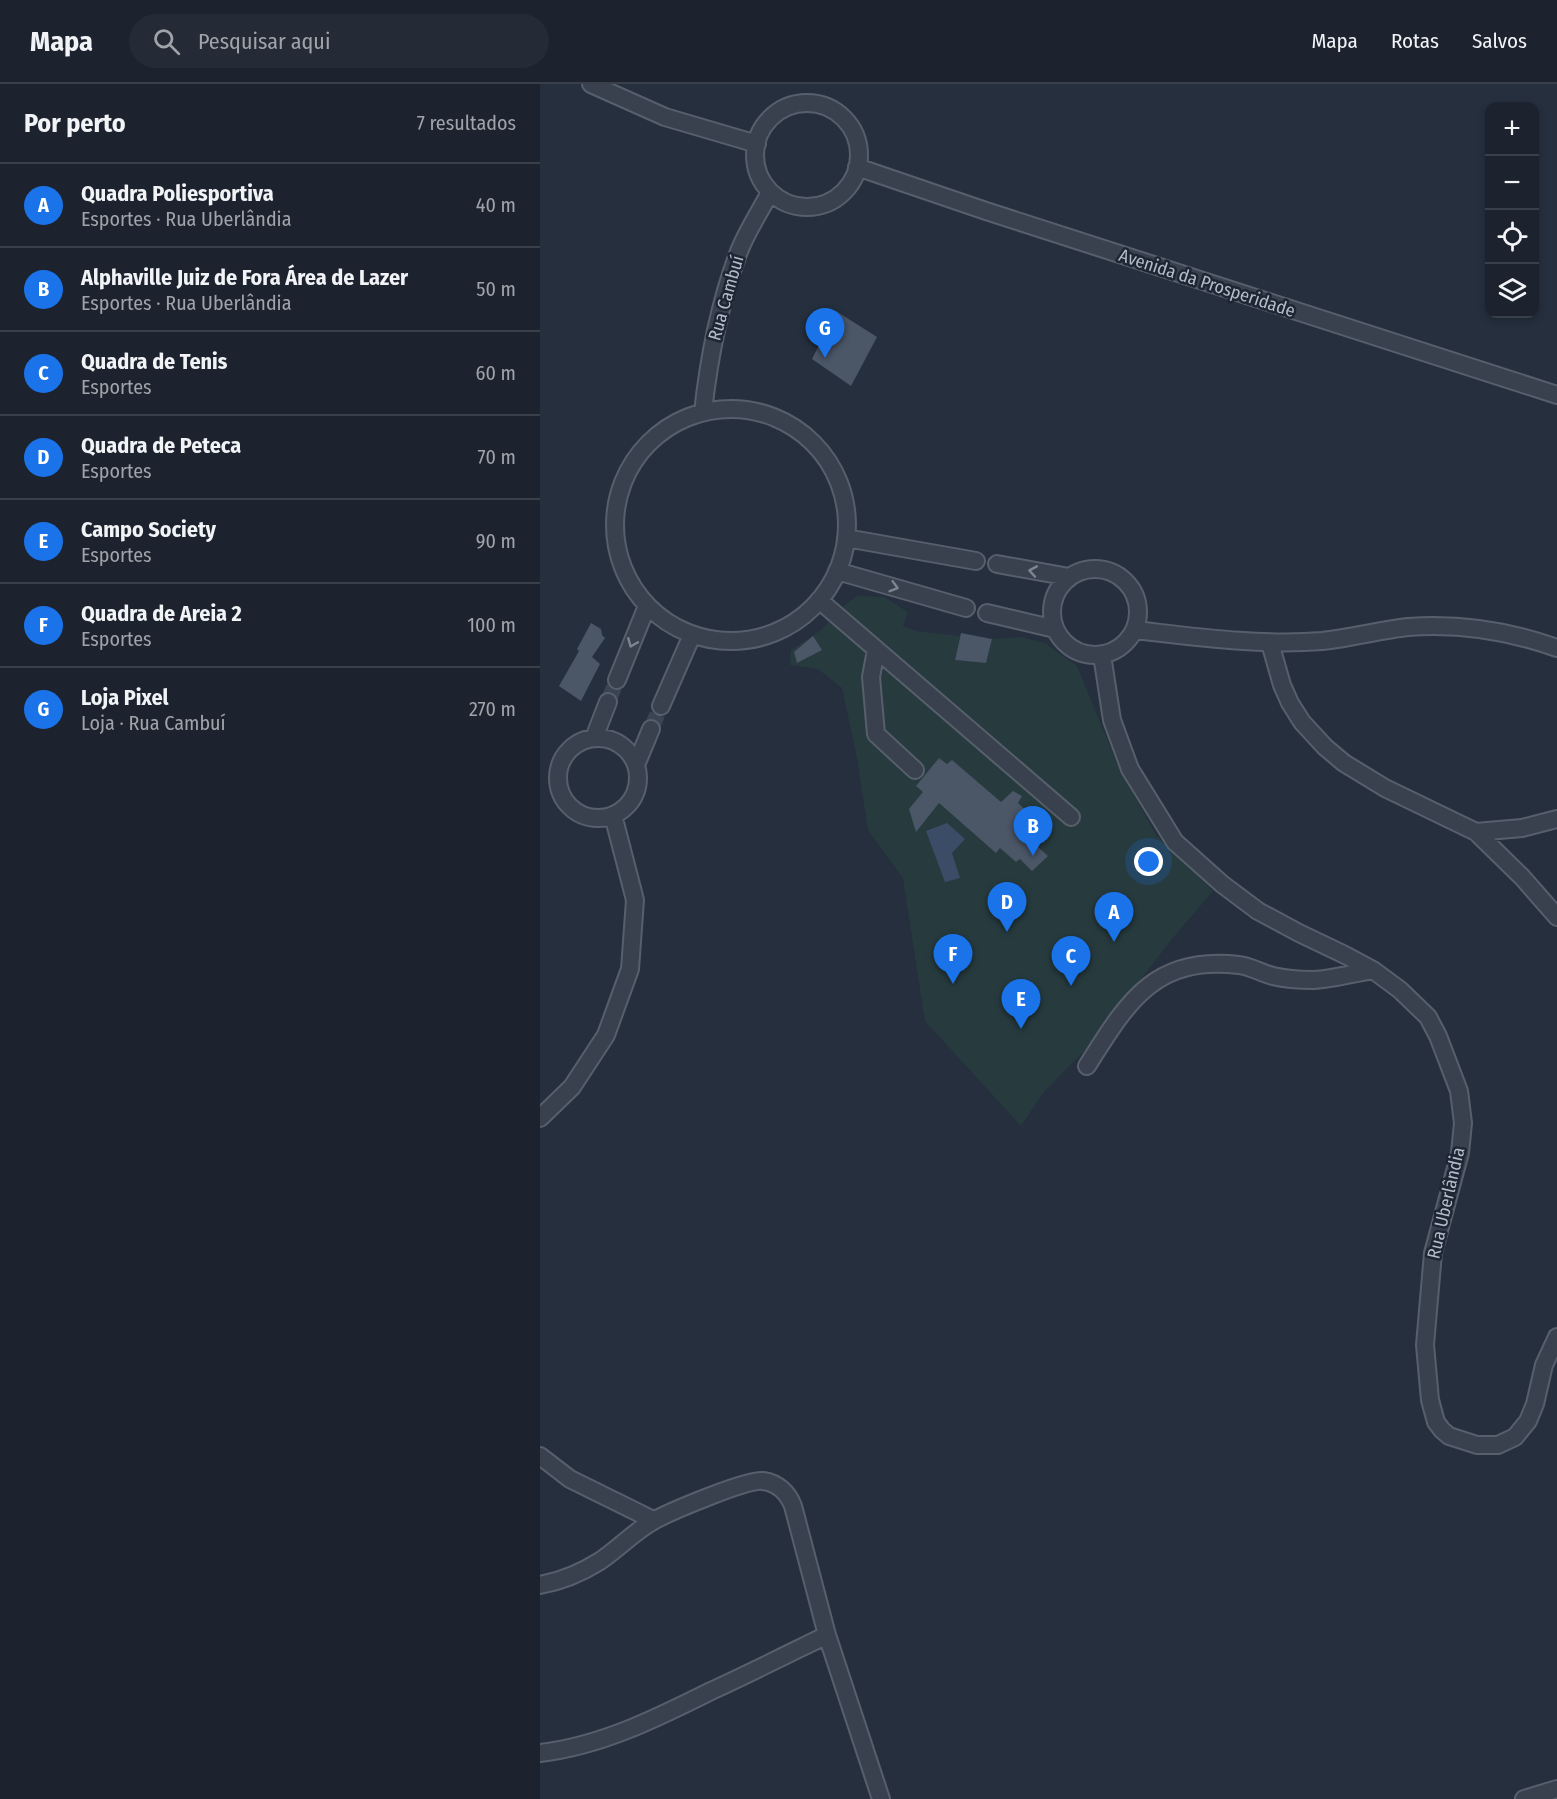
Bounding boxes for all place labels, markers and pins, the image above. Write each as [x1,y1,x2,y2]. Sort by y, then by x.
pin: G [806,308,844,358]
pin: B [1014,806,1052,856]
pin: D [988,882,1026,932]
pin: A [1094,892,1134,942]
pin: F [934,934,972,984]
pin: C [1052,936,1090,986]
pin: E [1002,980,1040,1029]

